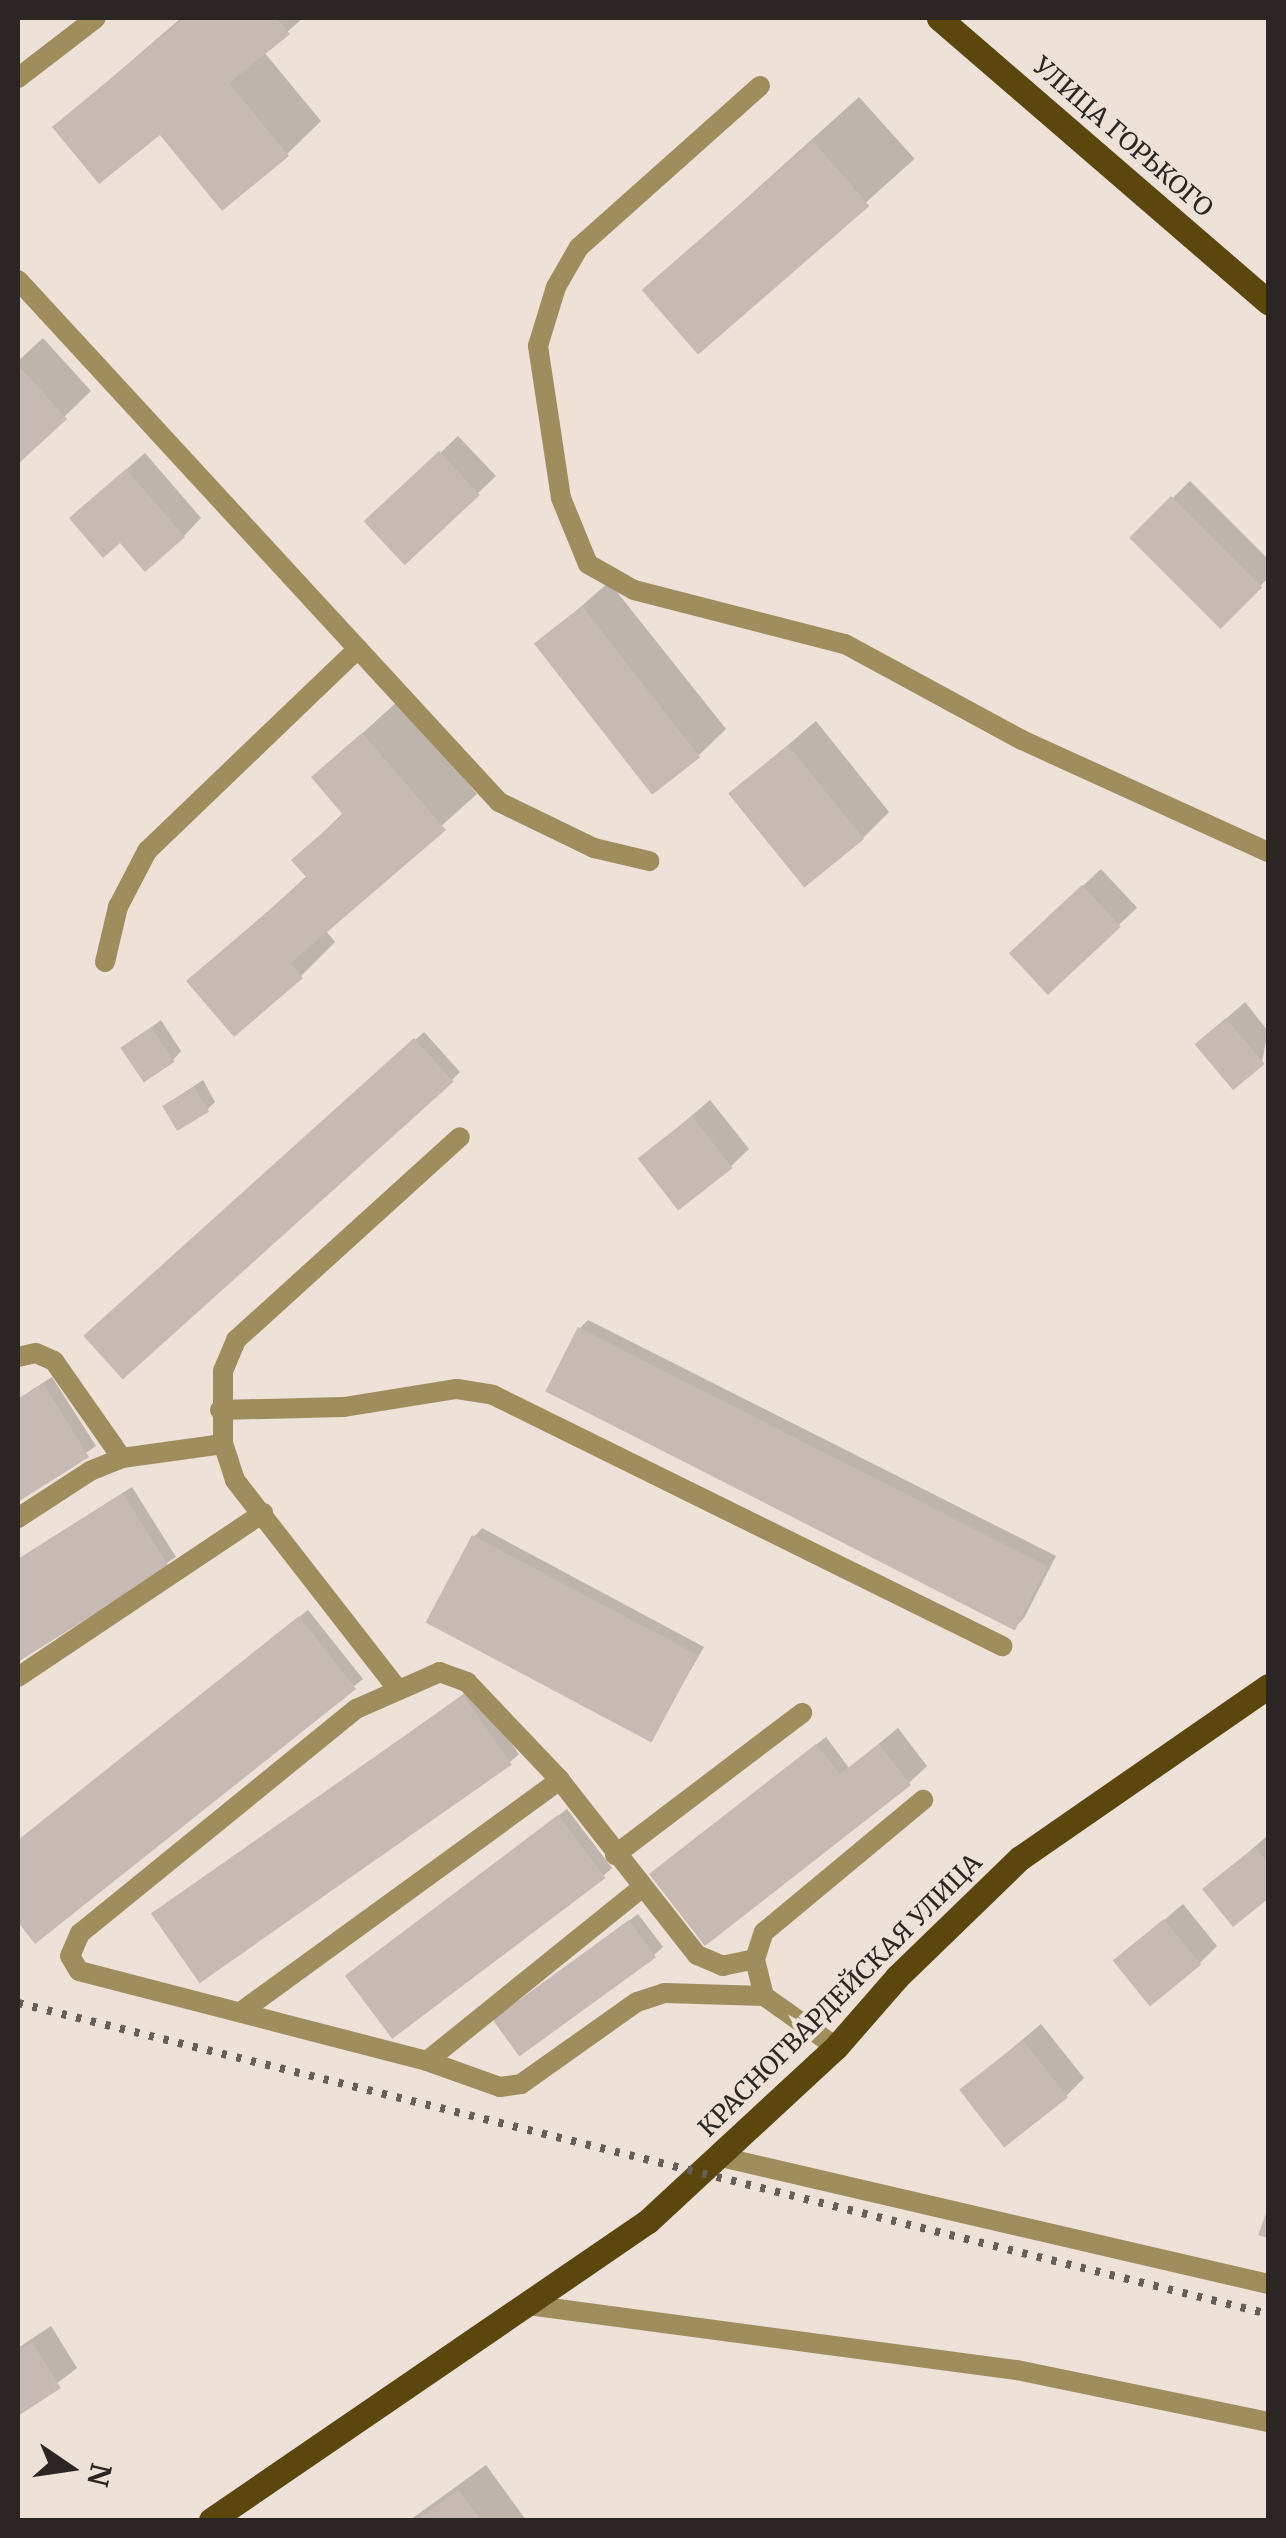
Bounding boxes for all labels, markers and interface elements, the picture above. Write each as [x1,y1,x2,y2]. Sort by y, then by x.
street label: УЛИЦА ГОРЬКОГО [1027,51,1219,223]
street label: КРАСНОГВАРДЕЙСКАЯ УЛИЦА [692,1847,988,2143]
north arrow [20,2418,120,2518]
text: N [79,2460,119,2490]

